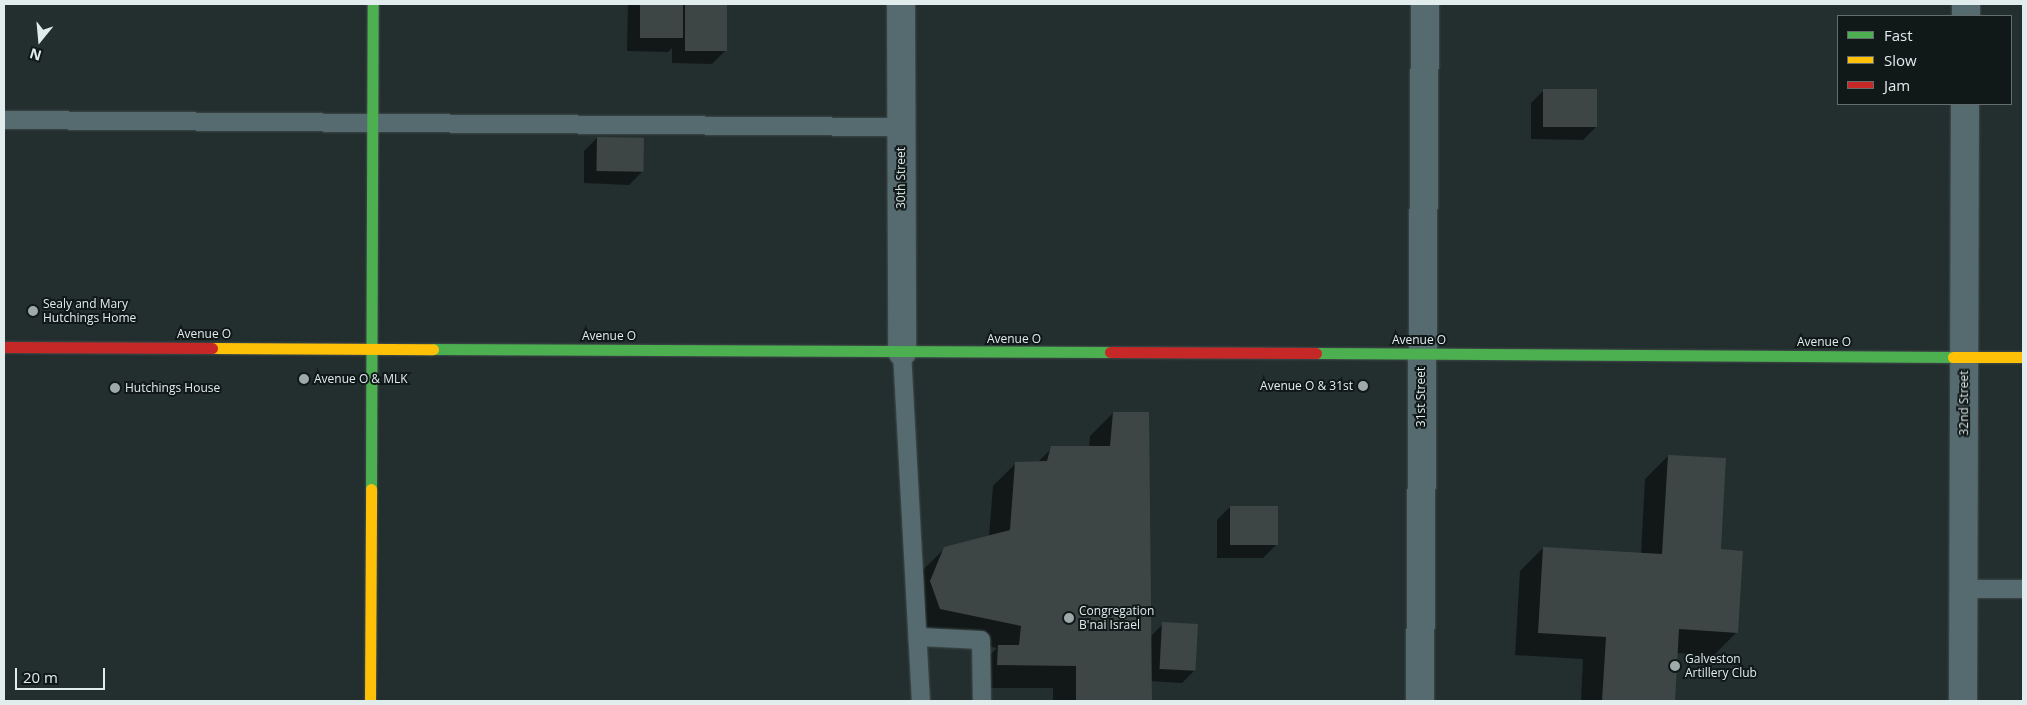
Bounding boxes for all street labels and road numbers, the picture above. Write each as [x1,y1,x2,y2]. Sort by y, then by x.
street label: 30th Street [894,147,908,209]
street label: Avenue O [177,327,231,341]
street label: Avenue O [582,329,636,343]
street label: Avenue O [987,332,1041,346]
street label: Avenue O [1392,333,1446,347]
street label: Avenue O [1797,335,1851,349]
street label: 31st Street [1414,367,1428,427]
street label: 32nd Street [1957,370,1971,436]

